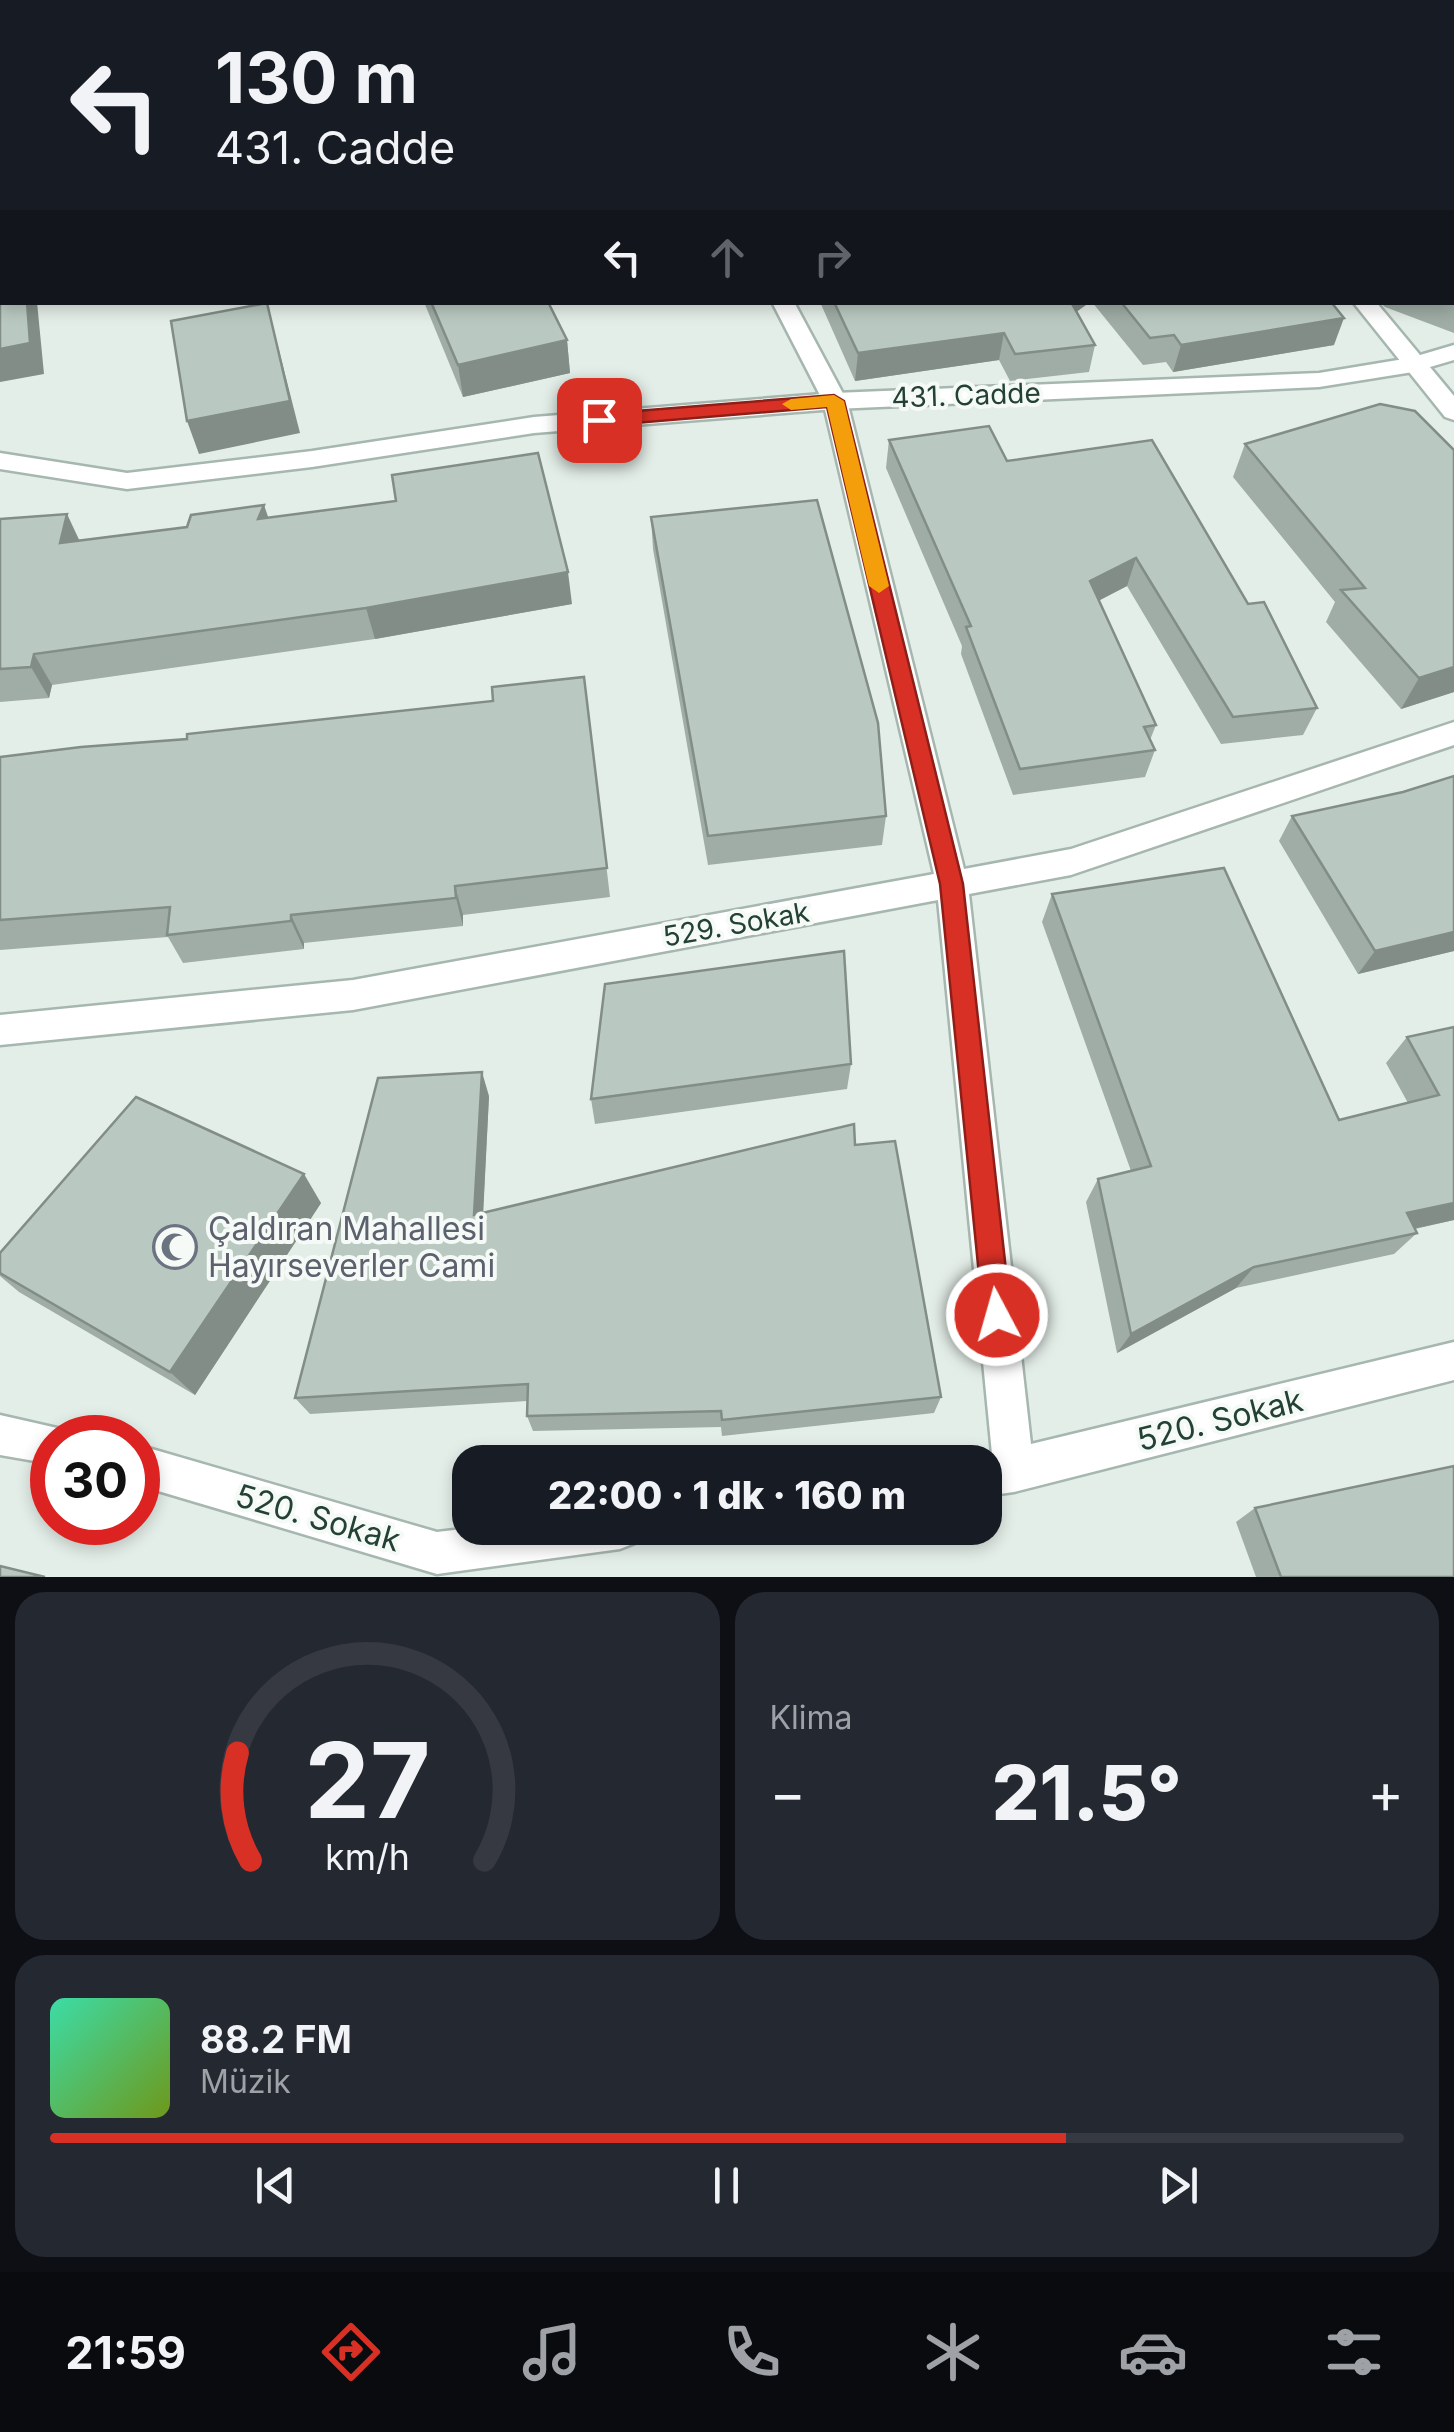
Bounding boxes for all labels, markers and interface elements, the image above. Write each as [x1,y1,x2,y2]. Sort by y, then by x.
text: 130 m [215,35,418,120]
icon: left [50,40,180,170]
text: 431. Cadde [215,120,455,175]
icon: left [595,230,650,285]
icon: ahead [700,230,755,285]
icon: right [805,230,860,285]
street label: 431. Cadde [891,375,1041,415]
pin [557,378,642,463]
icon: arrive [572,393,627,448]
street label: 529. Sokak [660,894,812,954]
place label: Çaldıran Mahallesi Hayırseverler Cami [208,1209,495,1285]
mosque icon: Çaldıran Mahallesi Hayırseverler Cami [152,1224,198,1270]
position arrow [945,1263,1049,1367]
street label: 520. Sokak [1133,1380,1307,1459]
speed limit sign: 30 [30,1415,160,1545]
text: 22:00 · 1 dk · 160 m [548,1472,906,1518]
street label: 520. Sokak [231,1475,405,1560]
text: Klima [770,1698,853,1737]
text: 27 [304,1717,430,1843]
text: 21.5° [992,1747,1182,1838]
text: − [770,1760,806,1826]
text: + [1368,1760,1404,1826]
text: km/h [325,1835,410,1879]
text: 88.2 FM [200,2016,352,2062]
text: Müzik [200,2062,291,2101]
icon: previous [248,2158,303,2213]
icon: pause [699,2158,754,2213]
icon: next [1151,2158,1206,2213]
icon: directions [316,2317,386,2387]
icon: music [517,2317,587,2387]
icon: phone [717,2317,787,2387]
icon: climate [918,2317,988,2387]
icon: car [1118,2317,1188,2387]
icon: filters [1319,2317,1389,2387]
text: 21:59 [65,2325,186,2380]

